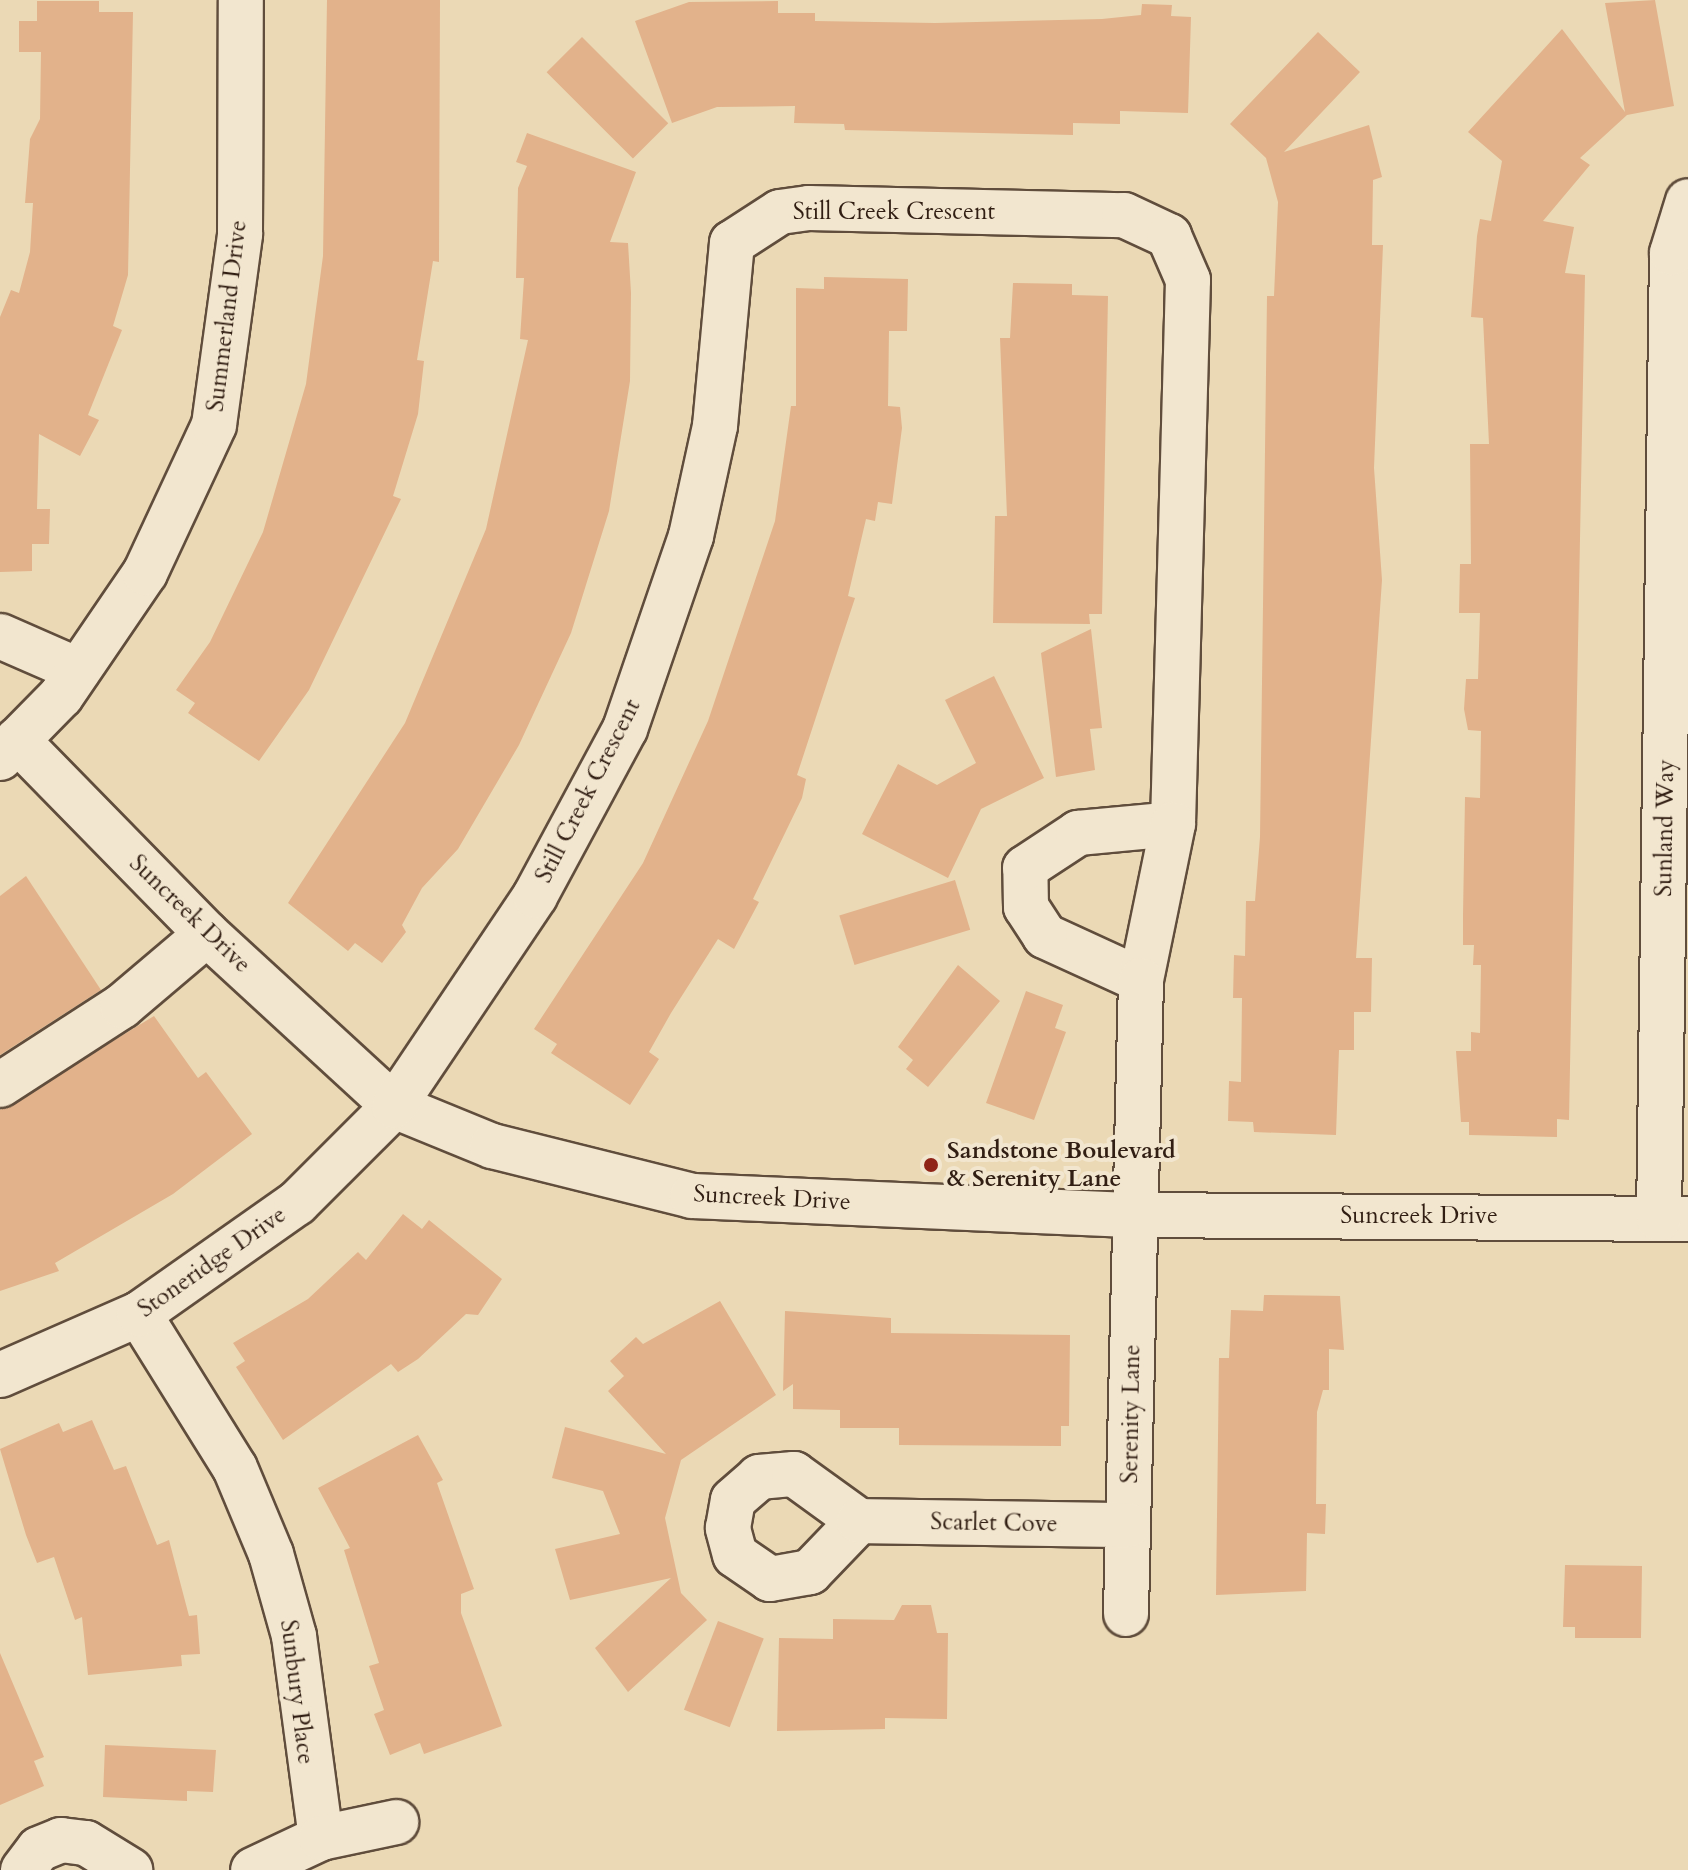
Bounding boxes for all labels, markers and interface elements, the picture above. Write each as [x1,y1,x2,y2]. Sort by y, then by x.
street label: Still Creek Crescent [793,198,995,226]
street label: Summerland Drive [201,219,253,413]
street label: Still Creek Crescent [529,694,647,888]
street label: Sunland Way [1649,759,1681,897]
street label: Suncreek Drive [123,849,257,979]
place label: Sandstone Boulevard & Serenity Lane [947,1137,1176,1193]
marker: Sandstone Boulevard & Serenity Lane [922,1156,940,1174]
street label: Suncreek Drive [693,1179,851,1217]
street label: Stoneridge Drive [132,1200,292,1324]
street label: Suncreek Drive [1340,1202,1498,1230]
street label: Serenity Lane [1115,1344,1147,1484]
street label: Scarlet Cove [930,1507,1058,1539]
street label: Sunbury Place [274,1618,320,1766]

